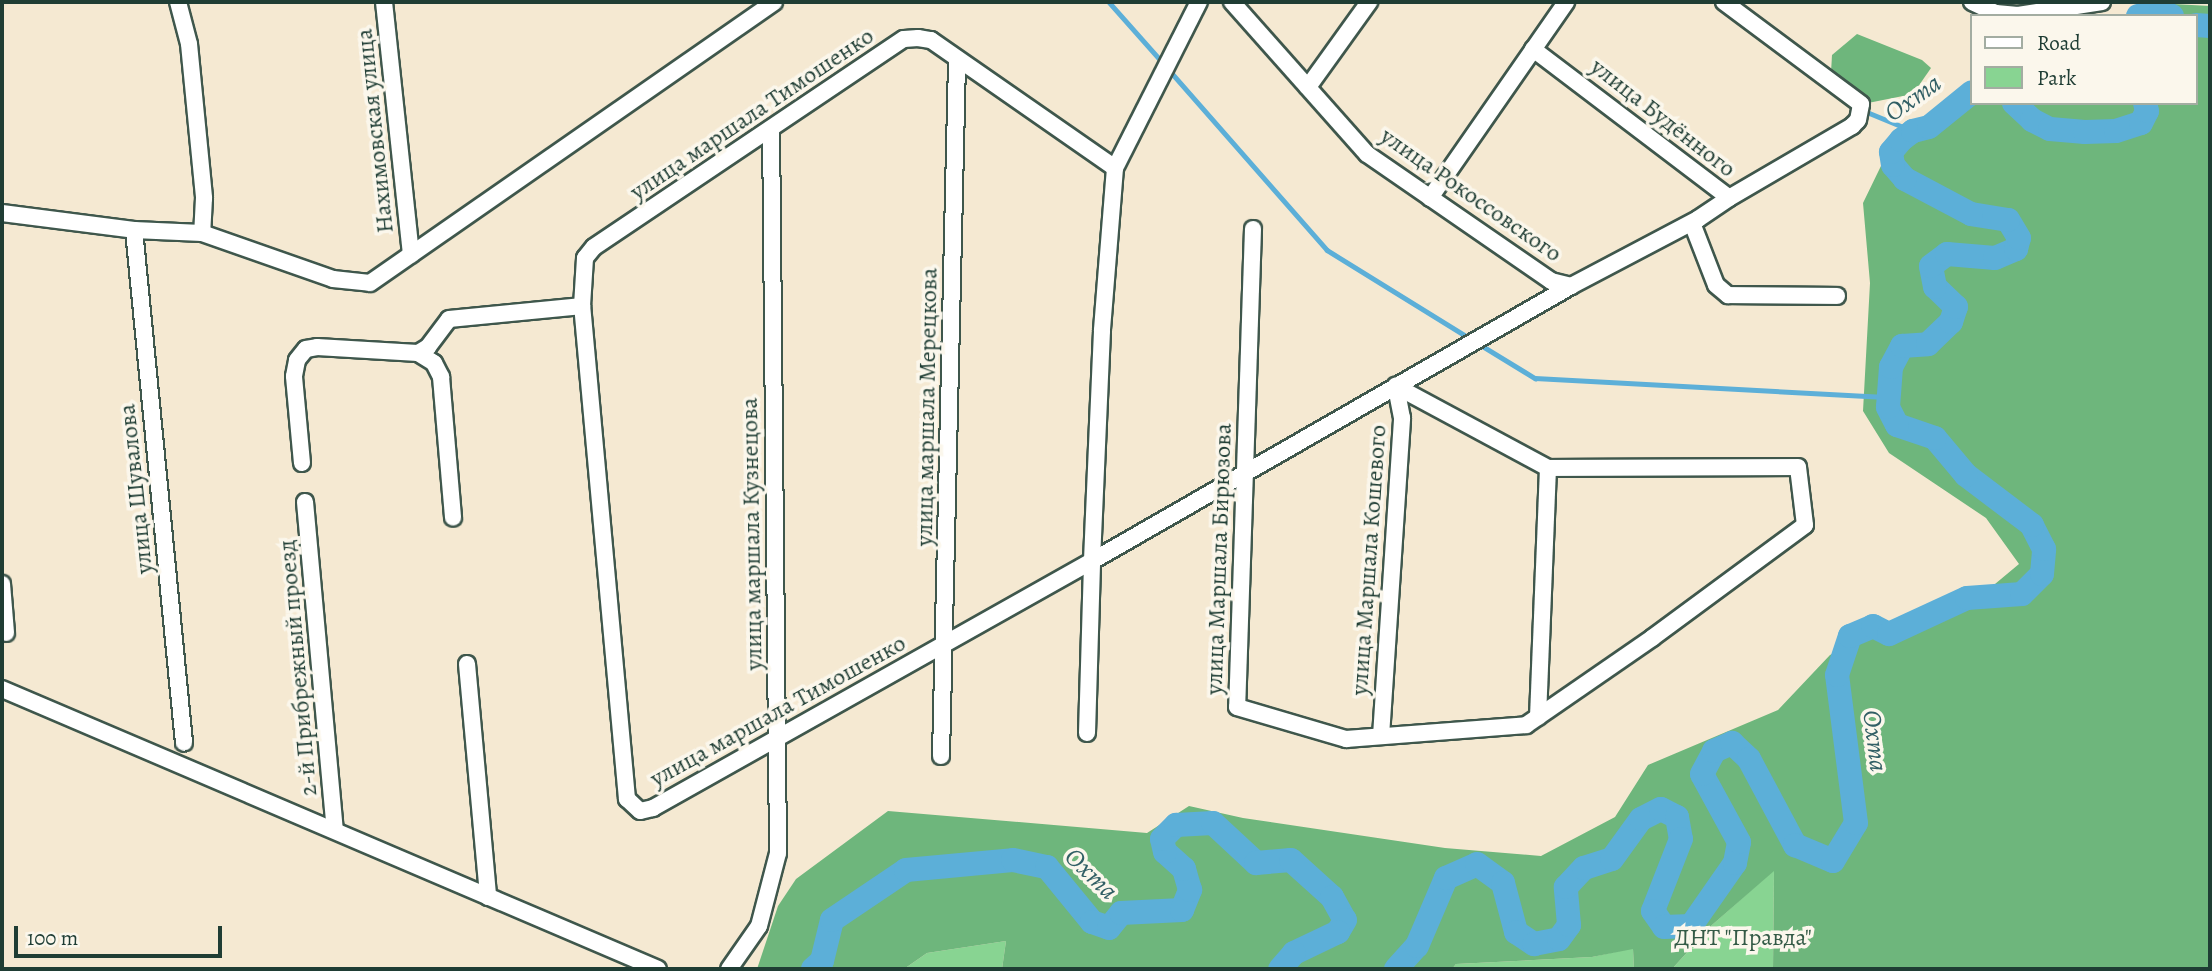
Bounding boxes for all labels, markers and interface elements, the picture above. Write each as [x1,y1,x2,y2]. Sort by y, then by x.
legend [1970,14,2198,105]
street label: улица маршала Тимошенко [625,22,879,206]
street label: Нахимовская улица [350,27,400,235]
text: Road [2037,29,2081,57]
street label: улица Будённого [1585,52,1741,184]
text: Park [2037,64,2076,92]
water label: Охта [1879,68,1947,128]
street label: улица Рокоссовского [1375,122,1567,268]
street label: улица маршала Мерецкова [910,268,944,546]
street label: улица маршала Кузнецова [735,397,769,671]
street label: улица Шувалова [113,403,159,575]
street label: улица Маршала Бирюзова [1200,423,1238,695]
street label: улица Маршала Кошевого [1345,424,1393,696]
street label: 2-й Прибрежный проезд [272,539,324,797]
street label: улица маршала Тимошенко [645,629,911,793]
water label: Охта [1856,708,1894,774]
water label: Охта [1058,841,1124,907]
scale bar [18,912,226,956]
text: 100 m [27,924,78,952]
park label: ДНТ "Правда" [1674,924,1812,952]

